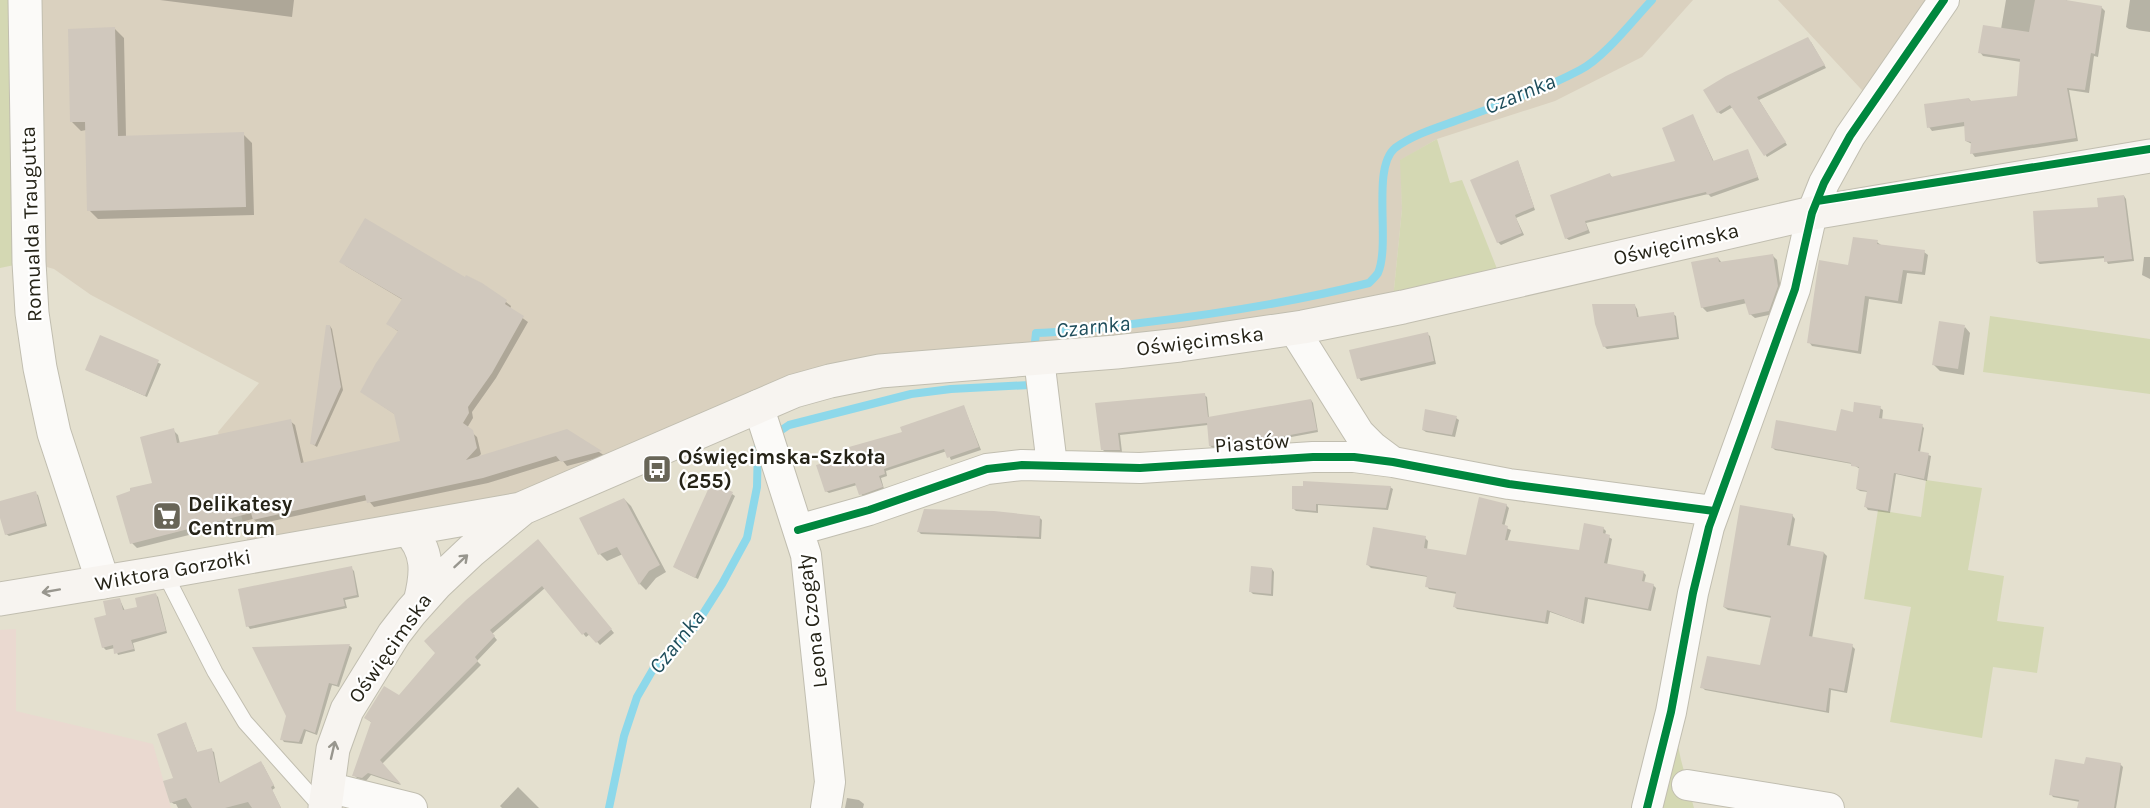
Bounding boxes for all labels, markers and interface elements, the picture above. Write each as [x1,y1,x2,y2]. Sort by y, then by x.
water label: Czarnka [1481,68,1559,120]
street label: Romualda Traugutta [16,126,46,322]
street label: Oświęcimska [1611,218,1741,270]
water label: Czarnka [1055,310,1131,344]
street label: Oświęcimska [1135,321,1265,361]
street label: Piastów [1214,428,1290,458]
place label: Oświęcimska-Szkoła (255) [678,445,886,493]
bus stop icon: Oświęcimska-Szkoła (255) [641,453,673,485]
place label: Delikatesy Centrum [188,492,293,540]
supermarket icon: Delikatesy Centrum [151,500,183,532]
street label: Wiktora Gorzołki [93,544,253,596]
street label: Leona Czogały [792,552,832,689]
one-way arrow [453,553,468,568]
one-way arrow [42,586,62,597]
street label: Oświęcimska [343,589,437,707]
water label: Czarnka [643,605,711,679]
one-way arrow [328,741,339,760]

